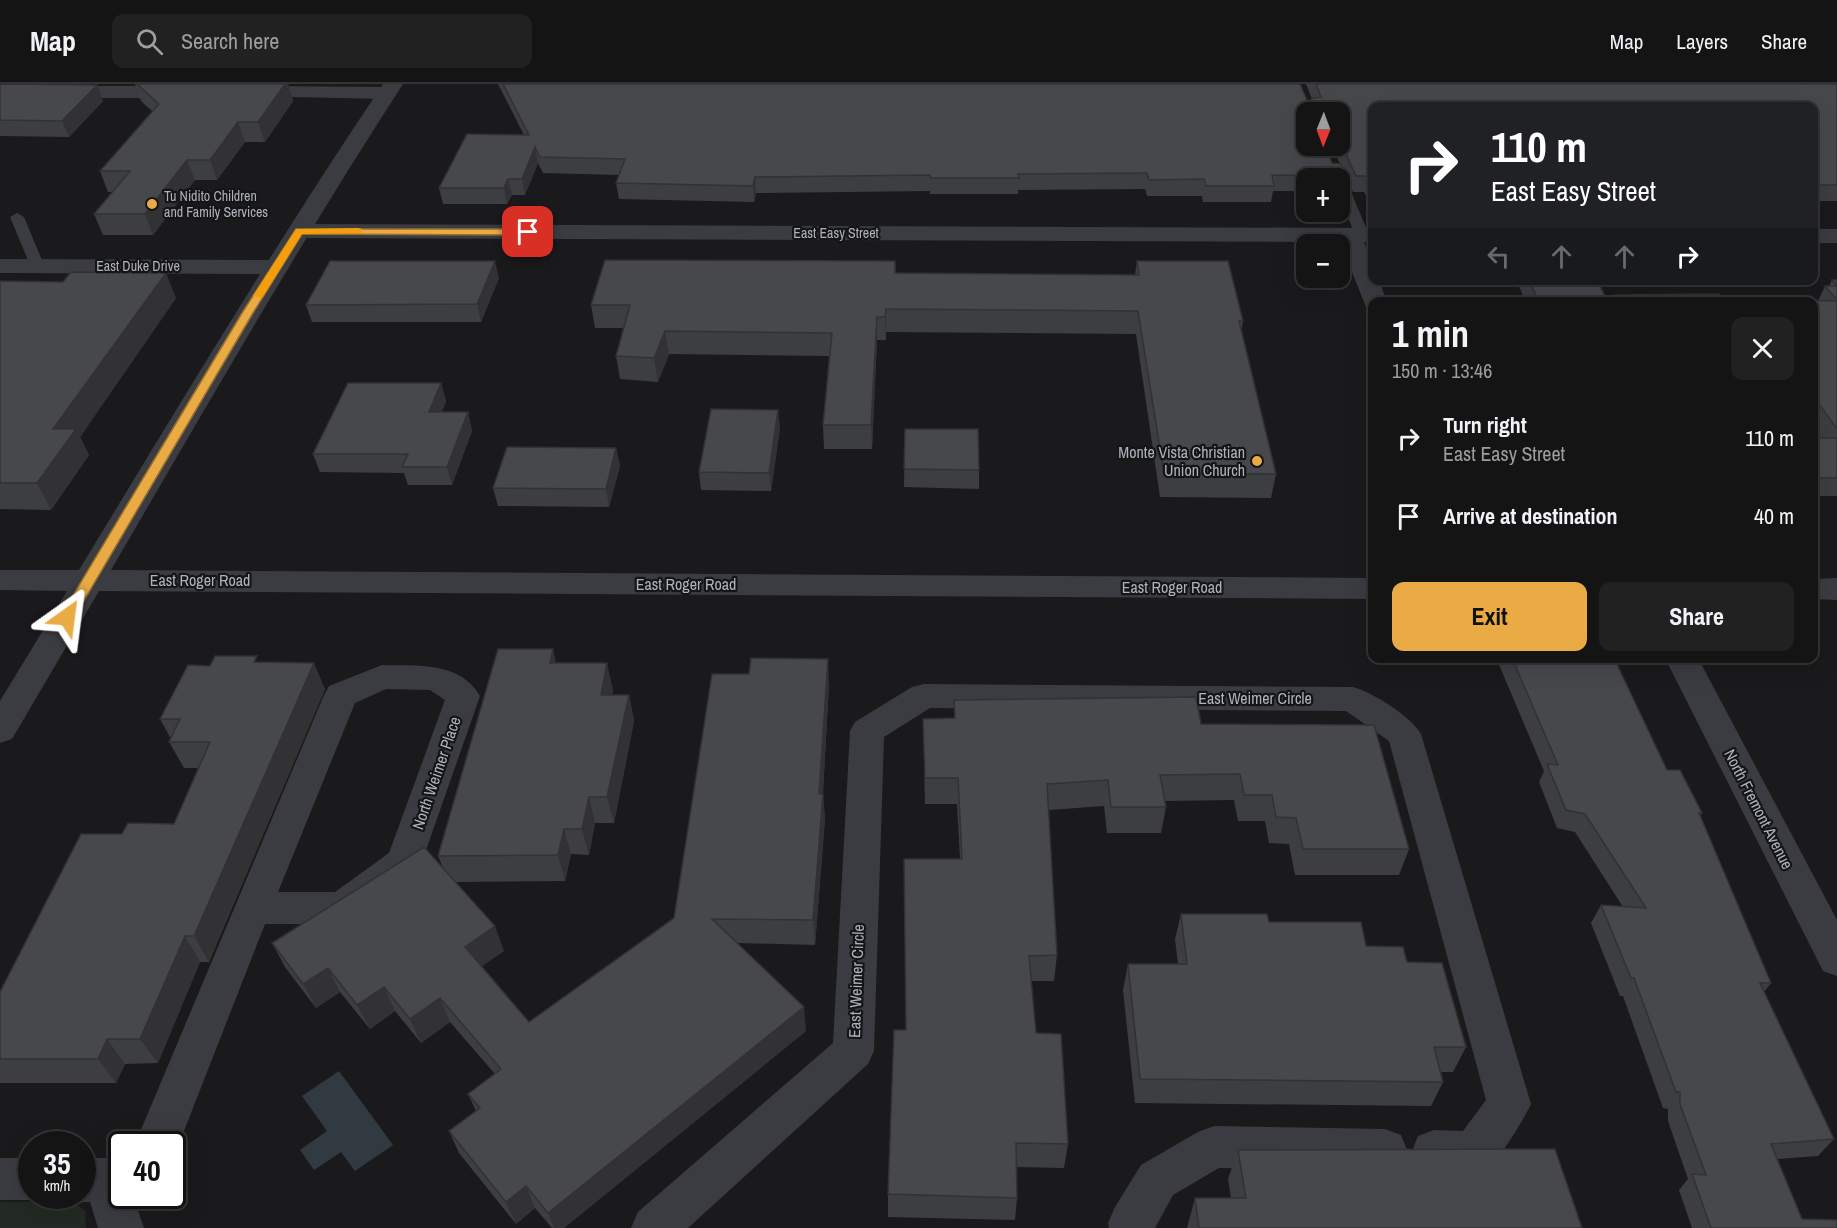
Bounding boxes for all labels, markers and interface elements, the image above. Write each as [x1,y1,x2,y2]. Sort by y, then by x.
search box [112,14,532,68]
text: Map [30,22,76,60]
icon: search [133,25,166,58]
text: Search here [181,26,279,56]
text: Map [1610,27,1643,56]
text: Layers [1676,27,1728,56]
text: Share [1761,27,1807,56]
north arrow [1296,102,1350,156]
map controls [1296,102,1350,288]
text: 110 m [1491,119,1587,175]
icon: right [1392,126,1470,204]
button: + [1296,168,1350,222]
text: East Easy Street [1491,173,1656,209]
place label: Tu Nidito Children and Family Services [164,187,268,221]
marker: Tu Nidito Children and Family Services [145,197,159,211]
pin [502,206,553,257]
icon: arrive [511,215,544,248]
street label: East Easy Street [793,224,879,242]
button: − [1296,234,1350,288]
icon: left [1482,240,1515,273]
icon: ahead [1545,240,1578,273]
icon: ahead [1608,240,1641,273]
icon: right [1671,240,1704,273]
street label: East Duke Drive [96,257,180,275]
text: 1 min [1392,310,1469,358]
button: close [1731,317,1794,380]
text: 150 m · 13:46 [1392,357,1492,384]
text: Turn right [1443,410,1527,440]
icon: right [1392,422,1425,455]
text: 110 m [1745,423,1794,453]
text: East Easy Street [1443,440,1565,467]
place label: Monte Vista Christian Union Church [1118,441,1245,481]
marker: Monte Vista Christian Union Church [1250,454,1264,468]
icon: arrive [1392,500,1425,533]
text: Arrive at destination [1443,501,1617,531]
text: 40 m [1754,501,1794,531]
street label: East Roger Road [150,569,250,591]
street label: East Roger Road [636,573,736,595]
street label: East Roger Road [1122,576,1222,598]
button: Exit [1392,582,1587,651]
button: Share [1599,582,1794,651]
position arrow [35,585,99,649]
street label: East Weimer Circle [1198,687,1312,709]
street label: North Weimer Place [406,714,466,832]
street label: North Fremont Avenue [1719,745,1799,873]
street label: East Weimer Circle [843,924,869,1038]
speed limit sign: 40 [108,1131,186,1209]
text: 35 [43,1143,71,1183]
text: km/h [44,1175,70,1196]

